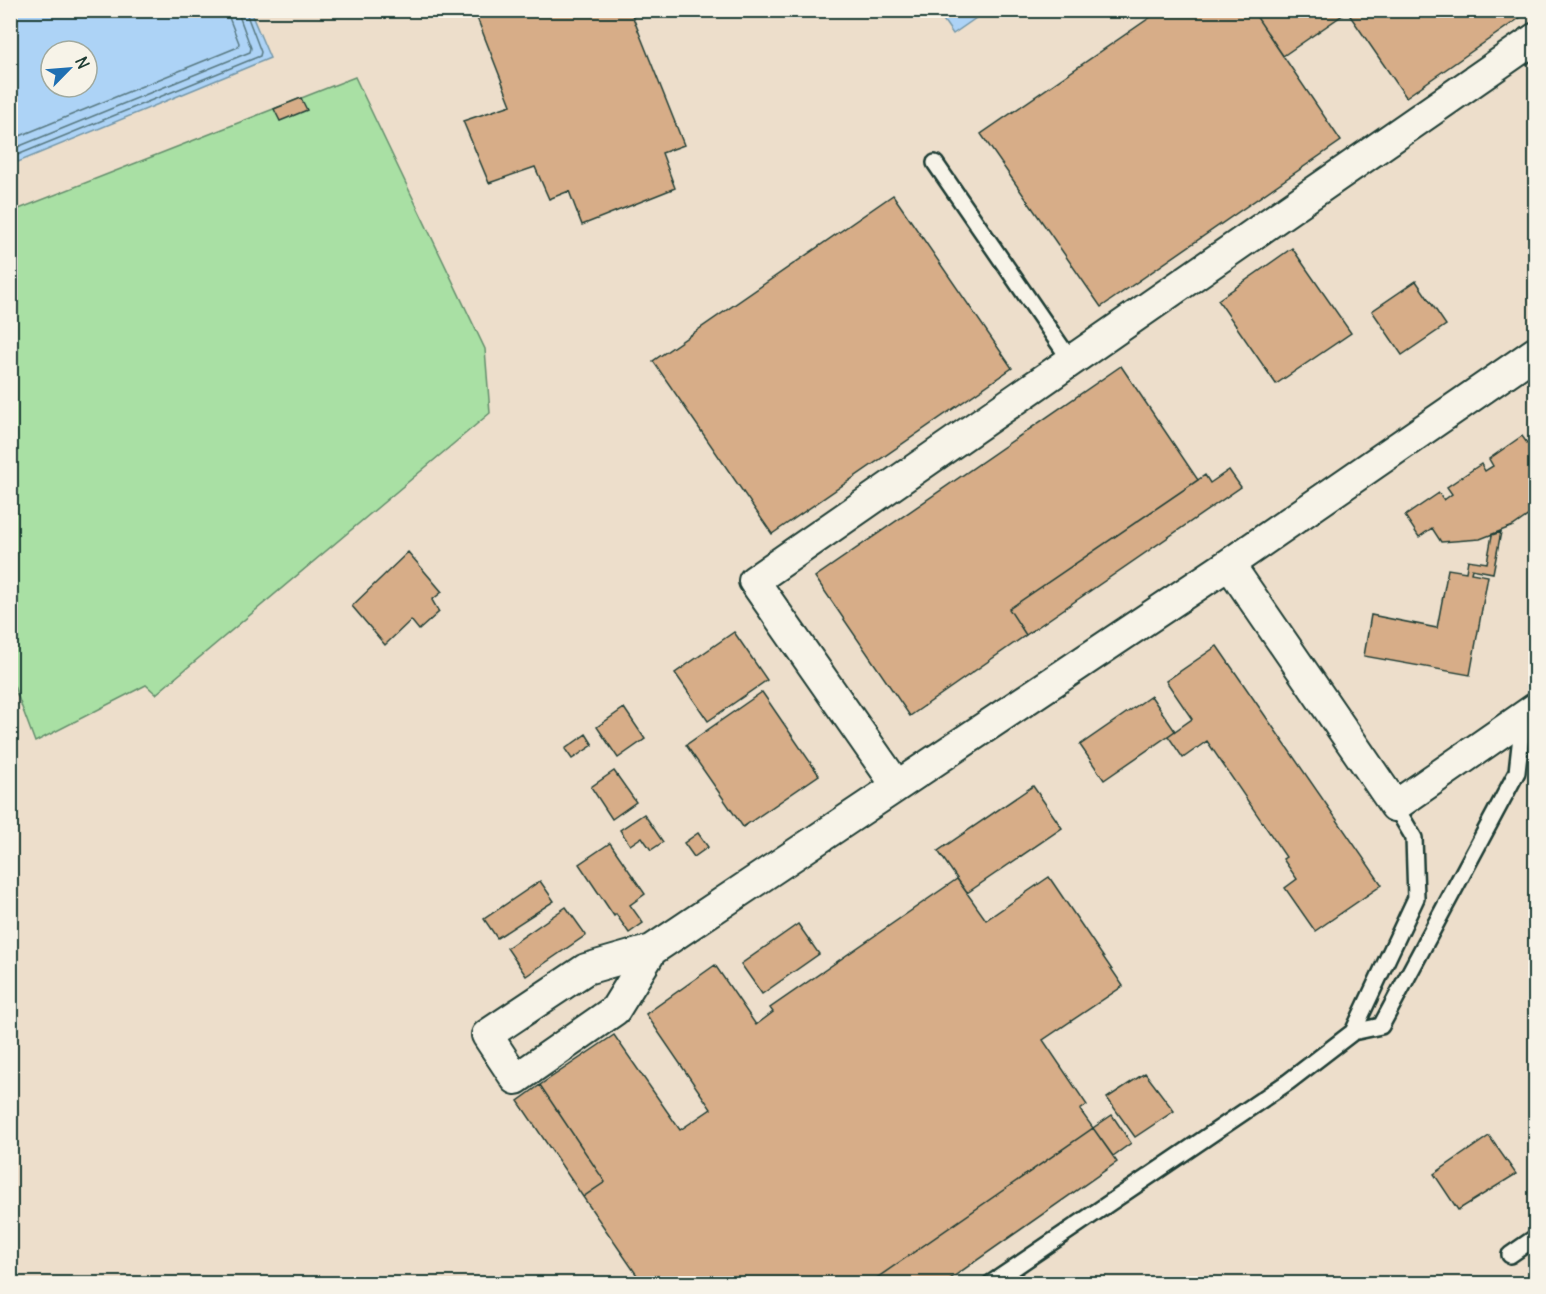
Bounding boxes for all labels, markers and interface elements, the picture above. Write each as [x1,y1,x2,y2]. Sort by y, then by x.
north arrow [39,39,99,99]
text: N [71,53,94,72]

